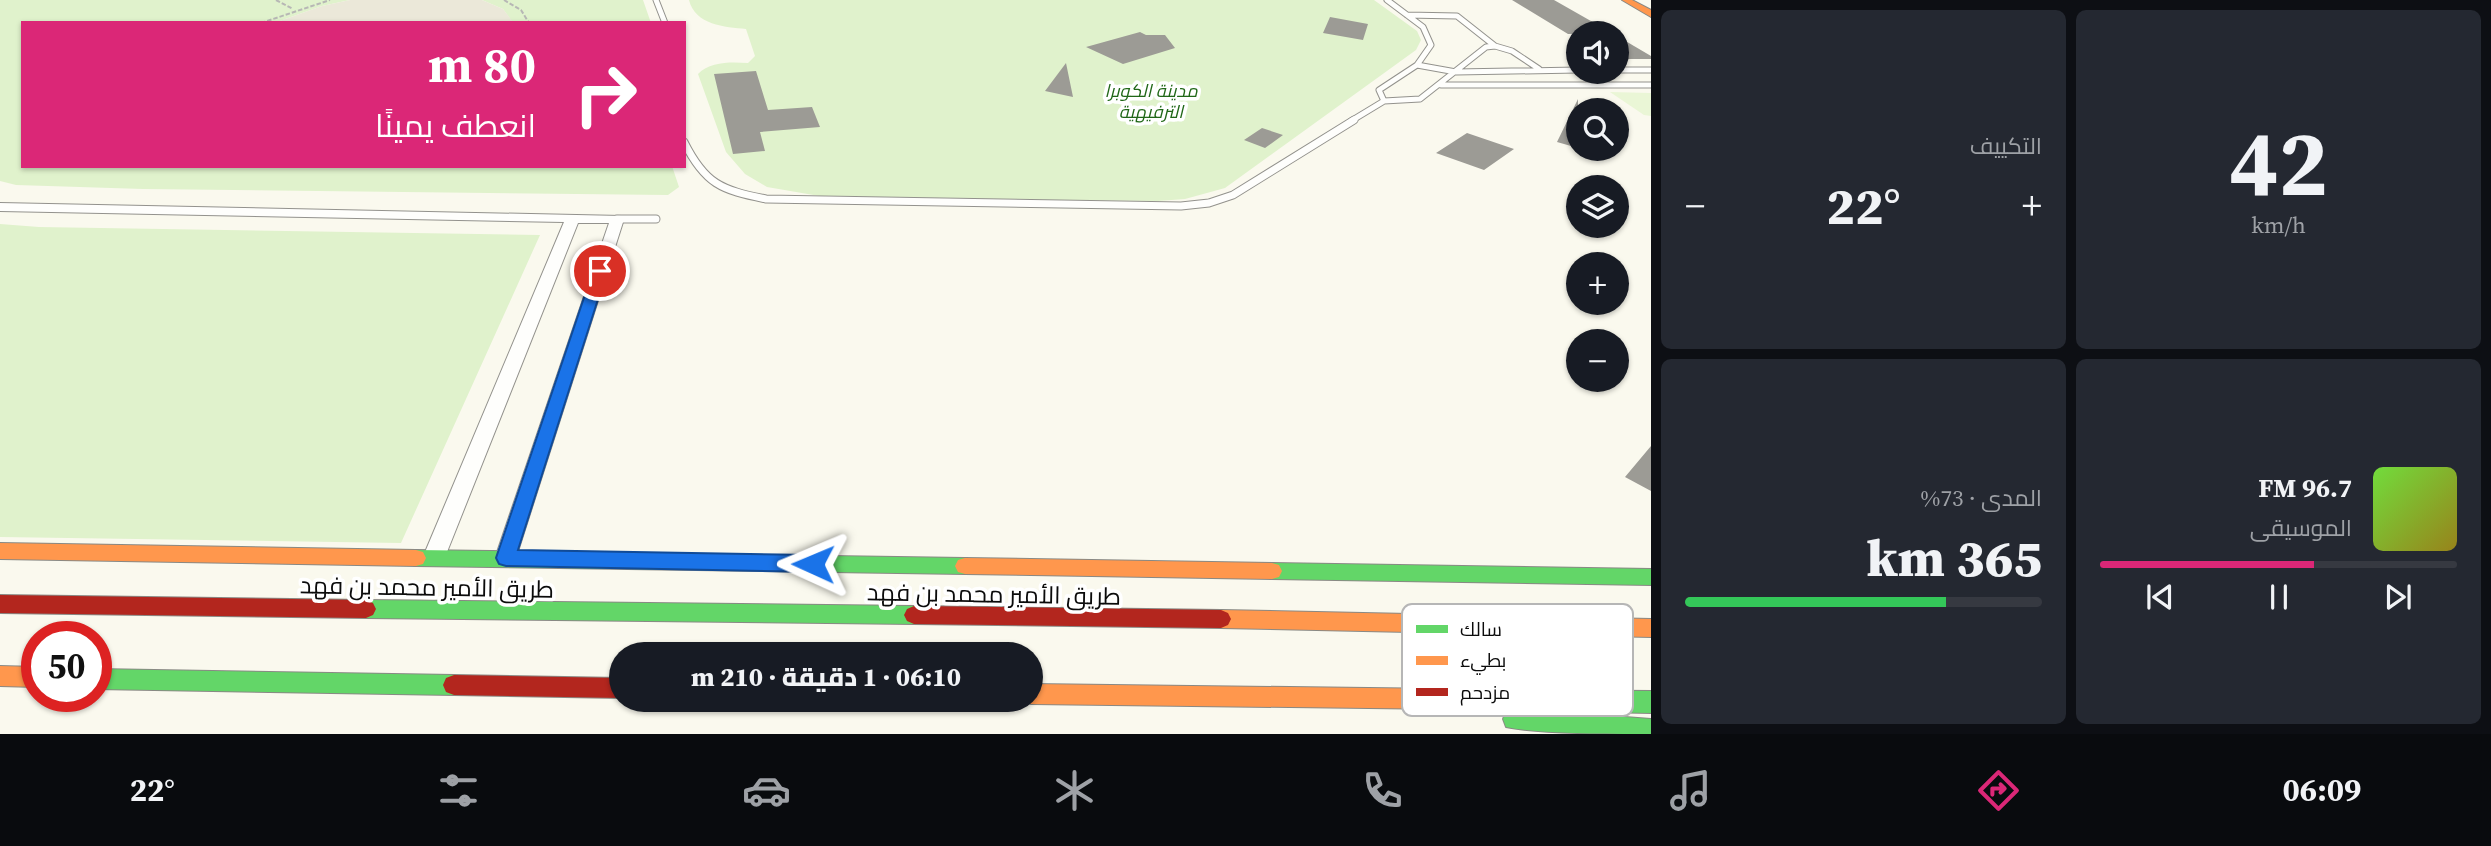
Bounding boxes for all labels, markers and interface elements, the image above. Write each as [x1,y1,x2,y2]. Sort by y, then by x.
map controls [1566,21,1629,392]
button: sound [1566,21,1629,84]
text: 80 m [428,31,536,98]
icon: right [560,49,651,140]
park label: مدينة الكوبرا الترفيهية [1105,78,1198,124]
button: search [1566,98,1629,161]
text: 42 [2229,101,2328,225]
text: انعطف يمينًا [375,104,536,148]
text: التكييف [1970,130,2042,162]
text: 22° [1826,170,1901,241]
button: layers [1566,175,1629,238]
text: − [1685,180,1705,232]
text: + [2022,180,2042,232]
text: km/h [2251,209,2306,241]
pin [570,241,630,301]
icon: arrive [581,252,619,290]
button: + [1566,252,1629,315]
button: − [1566,329,1629,392]
text: 96.7 FM [2258,470,2352,506]
text: المدى · 73% [1920,482,2042,514]
text: الموسيقى [2250,512,2352,544]
text: 365 km [1866,522,2042,593]
position arrow [776,527,850,601]
street label: طريق الأمير محمد بن فهد [300,568,554,606]
street label: طريق الأمير محمد بن فهد [867,575,1121,613]
icon: previous [2141,578,2179,616]
icon: pause [2260,578,2298,616]
icon: next [2379,578,2417,616]
legend [1402,604,1633,716]
text: سالك [1460,616,1502,642]
speed limit sign: 50 [21,621,112,712]
text: بطيء [1460,647,1506,675]
text: 06:10 · 1 دقيقة · 210 m [691,659,961,695]
text: مزدحم [1460,679,1510,706]
icon: filters [434,766,483,815]
icon: car [742,766,791,815]
icon: climate [1050,766,1099,815]
icon: phone [1358,766,1407,815]
icon: music [1666,766,1715,815]
icon: directions [1974,766,2023,815]
text: 22° [130,768,175,812]
text: 06:09 [2282,768,2361,812]

